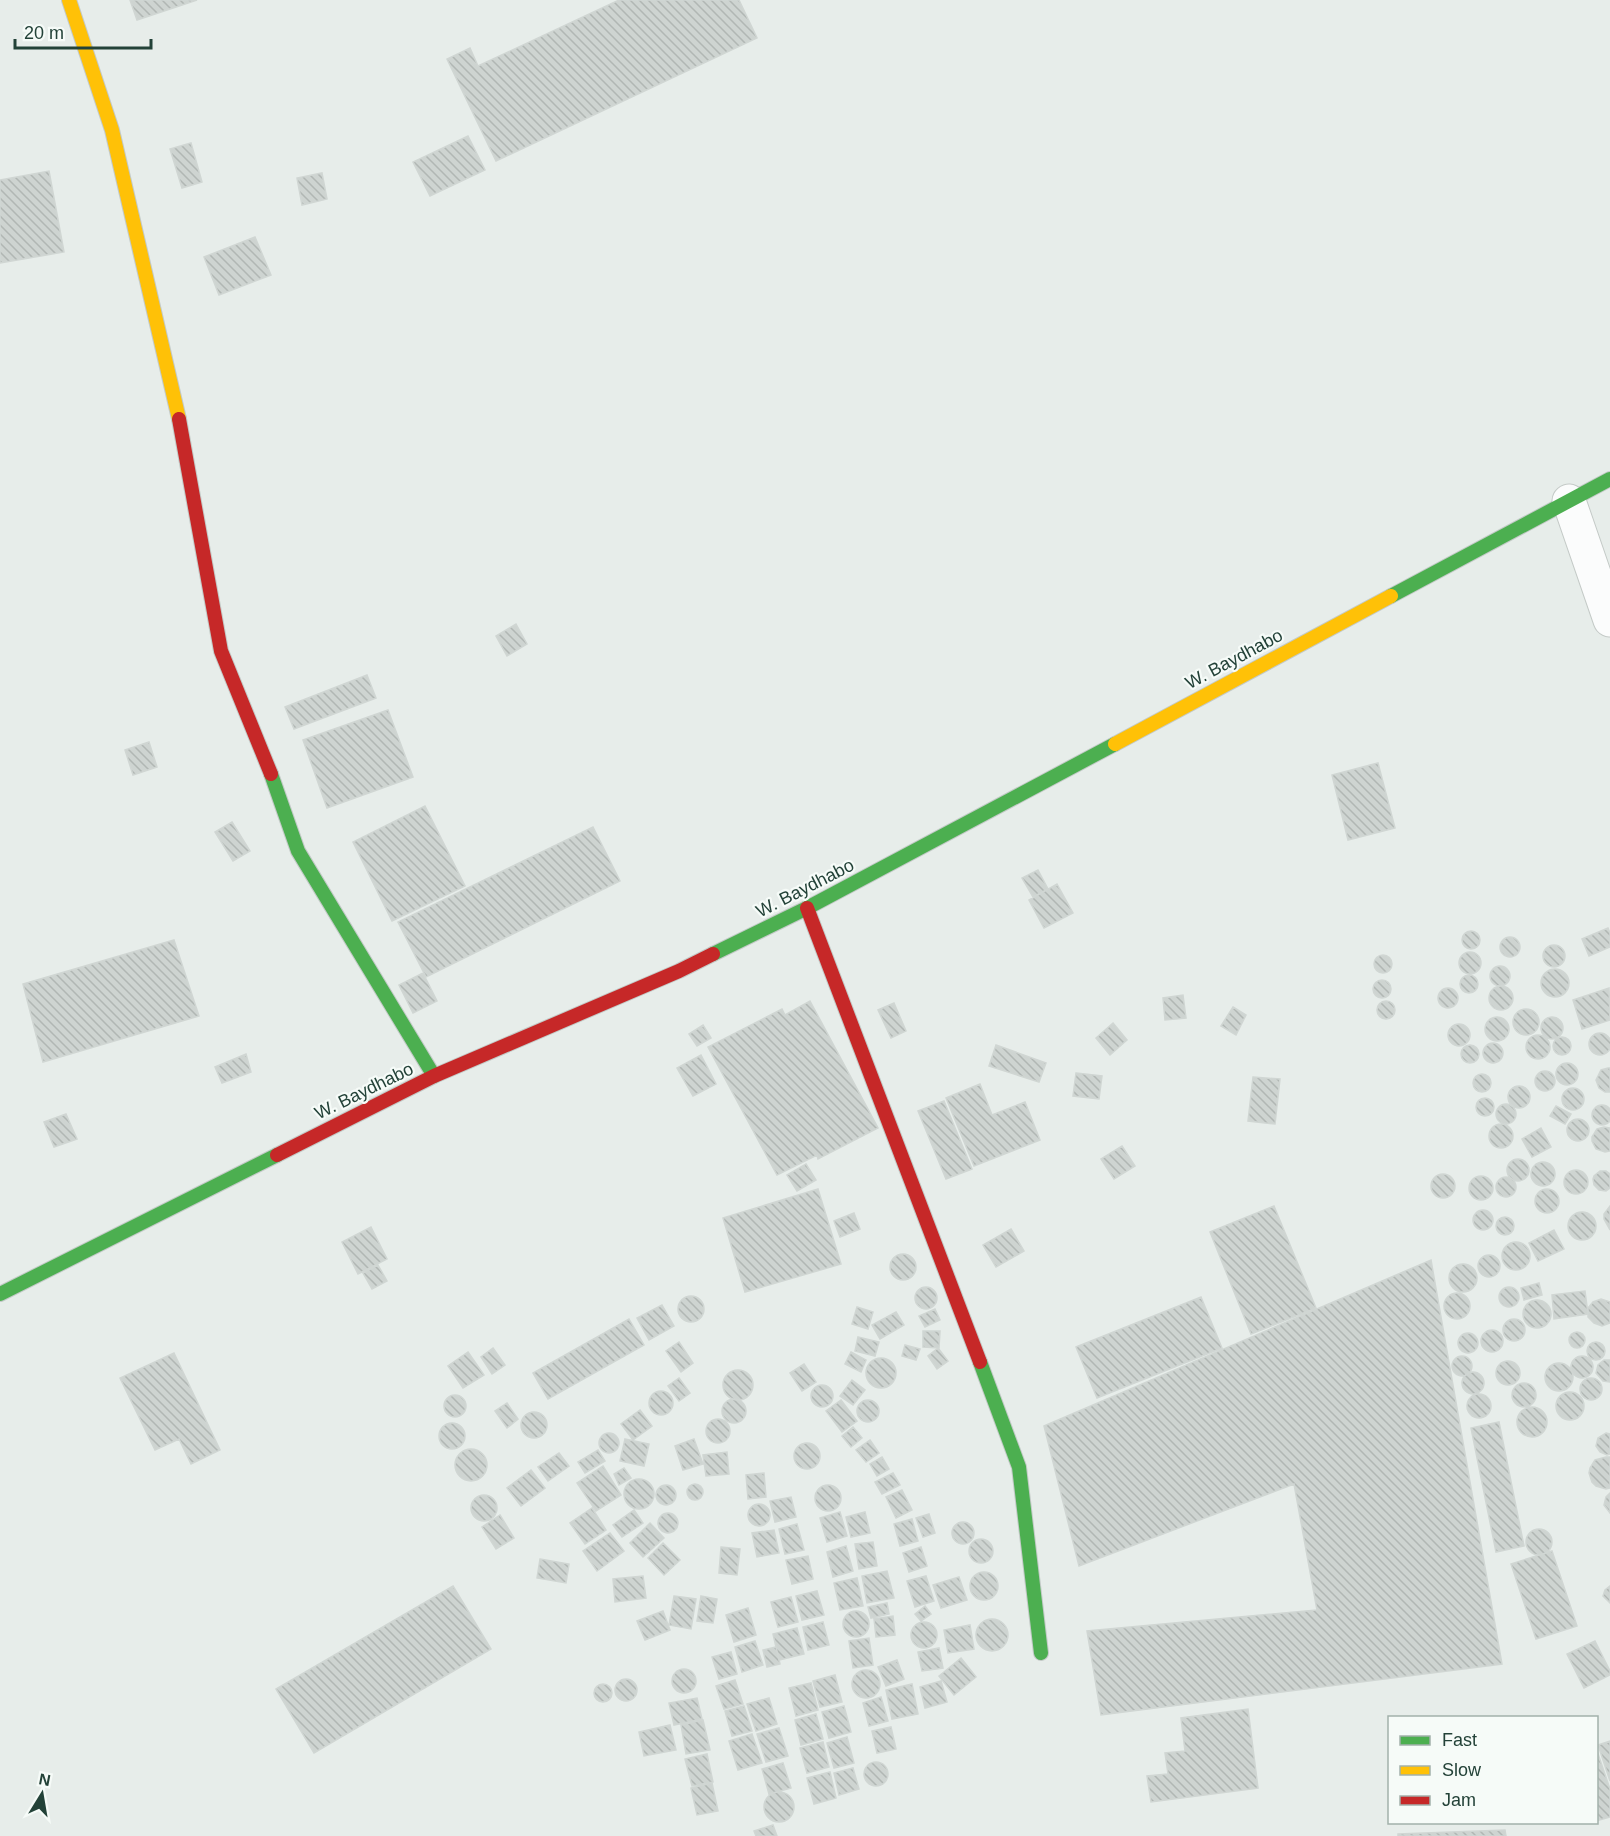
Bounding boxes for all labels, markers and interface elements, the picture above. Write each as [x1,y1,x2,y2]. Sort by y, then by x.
scale bar [15,12,152,50]
text: 20 m [24,23,64,43]
street label: W. Baydhabo [1182,625,1286,693]
street label: W. Baydhabo [753,855,857,921]
street label: W. Baydhabo [311,1059,417,1123]
legend [1388,1716,1598,1824]
text: Fast [1442,1730,1477,1750]
text: Slow [1442,1760,1482,1780]
north arrow [12,1764,72,1824]
text: N [37,1770,52,1789]
text: Jam [1442,1790,1476,1810]

